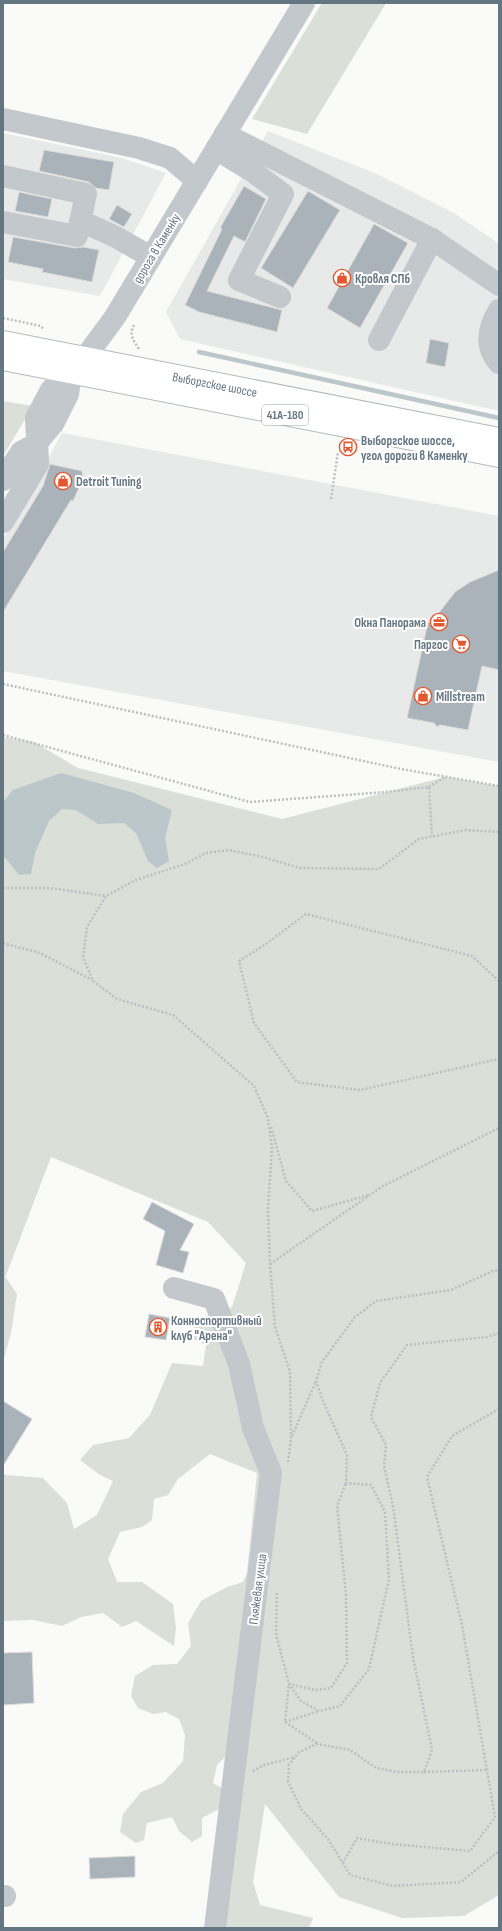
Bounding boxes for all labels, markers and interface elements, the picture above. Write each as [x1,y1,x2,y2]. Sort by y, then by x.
street label: дорога в Каменку [130,211,184,286]
shop icon: Кровля СПб [332,268,352,288]
place label: Кровля СПб [355,271,410,287]
street label: Выборгское шоссе [171,369,259,401]
road number: 41А-180 [262,405,308,425]
place label: Выборгское шоссе, угол дороги в Каменку [361,433,468,464]
bus stop icon: Выборгское шоссе, угол дороги в Каменку [338,437,358,457]
shop icon: Detroit Tuning [53,471,73,491]
place label: Detroit Tuning [76,474,142,490]
office icon: Окна Панорама [429,612,449,632]
place label: Окна Панорама [354,615,426,631]
supermarket icon: Паргос [451,634,471,654]
place label: Паргос [414,637,449,653]
shop icon: Millstream [413,686,433,706]
place label: Millstream [436,689,485,705]
place label: Конноспортивный клуб "Арена" [171,1313,262,1344]
building icon: Конноспортивный клуб "Арена" [148,1317,168,1337]
street label: Пляжевая улица [246,1553,270,1626]

